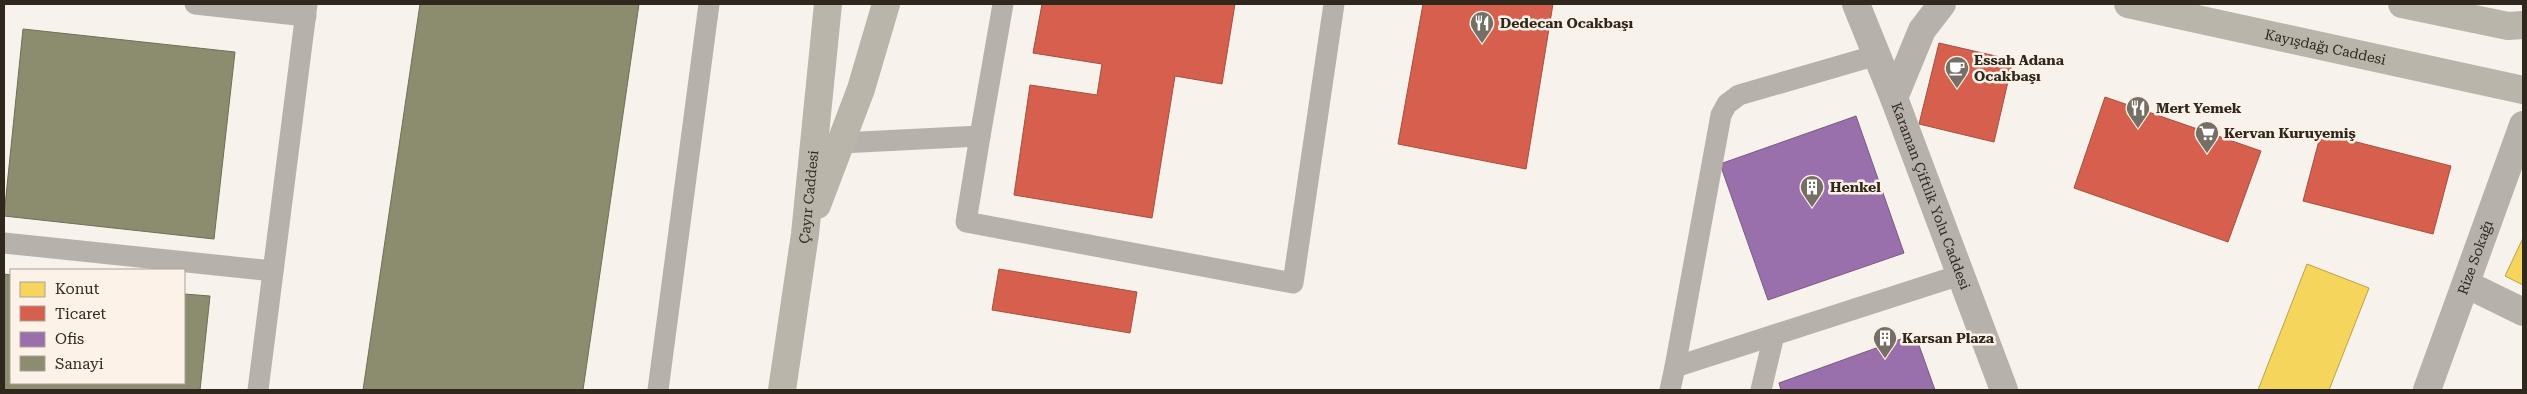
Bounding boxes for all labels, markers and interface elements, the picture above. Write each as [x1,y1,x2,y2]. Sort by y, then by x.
restaurant icon: Dedecan Ocakbaşı [1469,10,1495,44]
place label: Dedecan Ocakbaşı [1500,15,1633,31]
street label: Kayışdağı Caddesi [2263,26,2388,68]
place label: Essah Adana Ocakbaşı [1974,52,2065,84]
cafe icon: Essah Adana Ocakbaşı [1944,55,1970,89]
restaurant icon: Mert Yemek [2125,95,2151,129]
street label: Karaman Çiftlik Yolu Caddesi [1888,100,1974,292]
place label: Mert Yemek [2156,100,2242,116]
supermarket icon: Kervan Kuruyemiş [2194,120,2220,154]
place label: Kervan Kuruyemiş [2224,125,2356,141]
street label: Çayır Caddesi [796,149,821,245]
building icon: Henkel [1799,174,1825,208]
place label: Henkel [1830,179,1881,195]
street label: Rize Sokağı [2454,218,2496,297]
legend [10,269,185,384]
text: Konut [55,280,100,298]
text: Ticaret [55,305,107,323]
building icon: Karsan Plaza [1872,325,1898,359]
text: Ofis [55,330,84,348]
place label: Karsan Plaza [1902,330,1995,346]
text: Sanayi [55,355,104,373]

